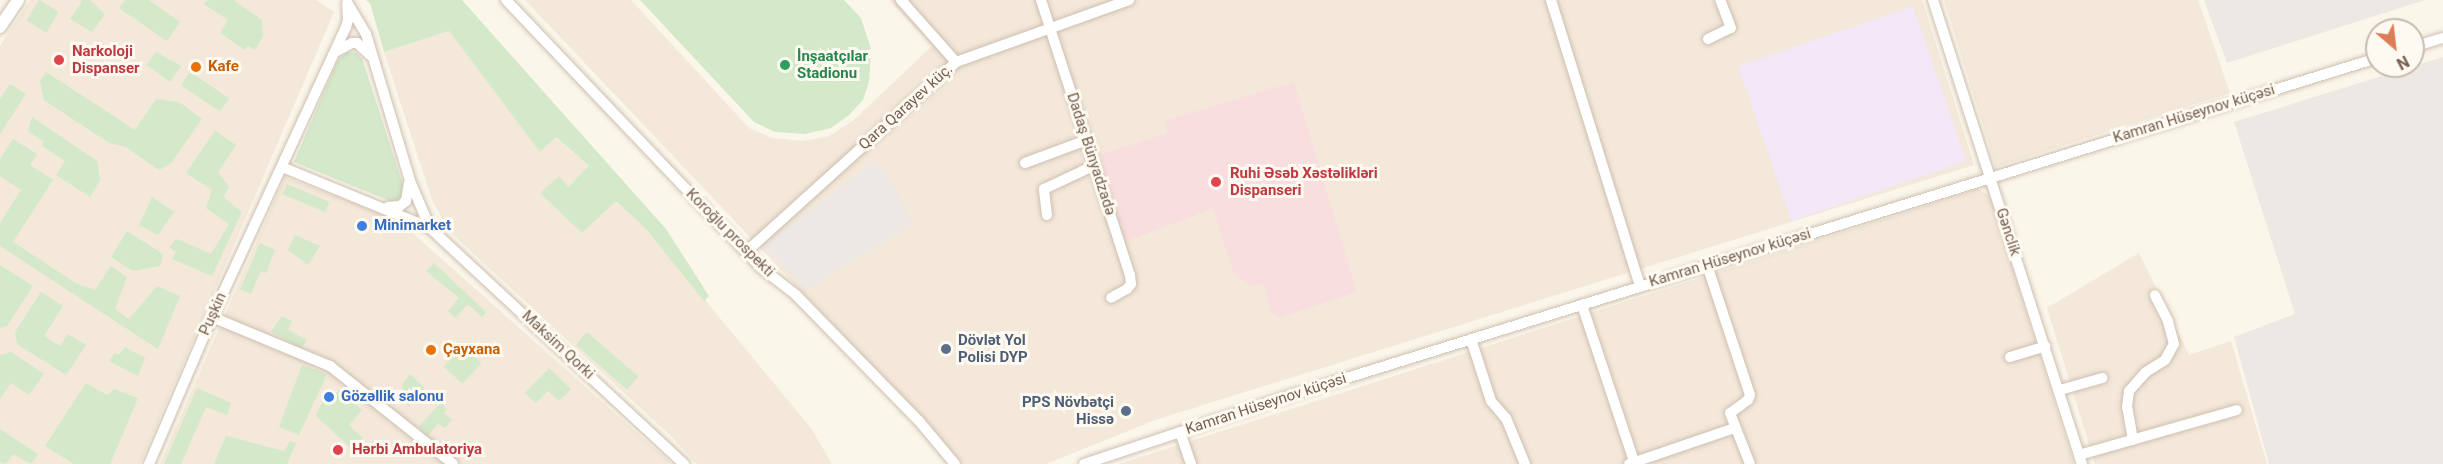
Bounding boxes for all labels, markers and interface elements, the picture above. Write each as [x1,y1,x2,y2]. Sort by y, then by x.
north arrow [2365,18,2425,78]
place label: Narkoloji Dispanser [72,42,140,77]
place label: İnşaatçılar Stadionu [797,47,868,82]
marker: Narkoloji Dispanser [50,51,68,69]
text: N [2393,52,2412,74]
place label: Kafe [208,58,239,76]
marker: İnşaatçılar Stadionu [778,58,792,72]
marker: Kafe [189,60,203,74]
street label: Qara Qarayev küç. [855,60,957,154]
street label: Kamran Hüseynov küçəsi [2111,81,2277,147]
street label: Dadaş Bünyadzadə [1063,91,1119,217]
place label: Ruhi Əsəb Xəstəlikləri Dispanseri [1230,164,1378,199]
marker: Ruhi Əsəb Xəstəlikləri Dispanseri [1207,173,1225,191]
street label: Koroğlu prospekti [682,185,778,281]
street label: Gənclik [1992,206,2024,258]
place label: Minimarket [374,217,451,235]
marker: Minimarket [355,219,369,233]
street label: Kamran Hüseynov küçəsi [1647,225,1813,291]
street label: Puşkin [196,290,230,338]
street label: Maksim Qorki [518,307,598,383]
place label: Dövlət Yol Polisi DYP [958,331,1028,366]
place label: Çayxana [443,341,500,359]
marker: Dövlət Yol Polisi DYP [939,342,953,356]
marker: Çayxana [424,343,438,357]
street label: Kamran Hüseynov küçəsi [1183,369,1349,439]
place label: Gözəllik salonu [341,388,444,406]
marker: Gözəllik salonu [322,390,336,404]
place label: PPS Növbətçi Hissə [1022,393,1114,428]
marker: PPS Növbətçi Hissə [1119,404,1133,418]
marker: Hərbi Ambulatoriya [329,441,347,459]
place label: Hərbi Ambulatoriya [352,441,482,459]

